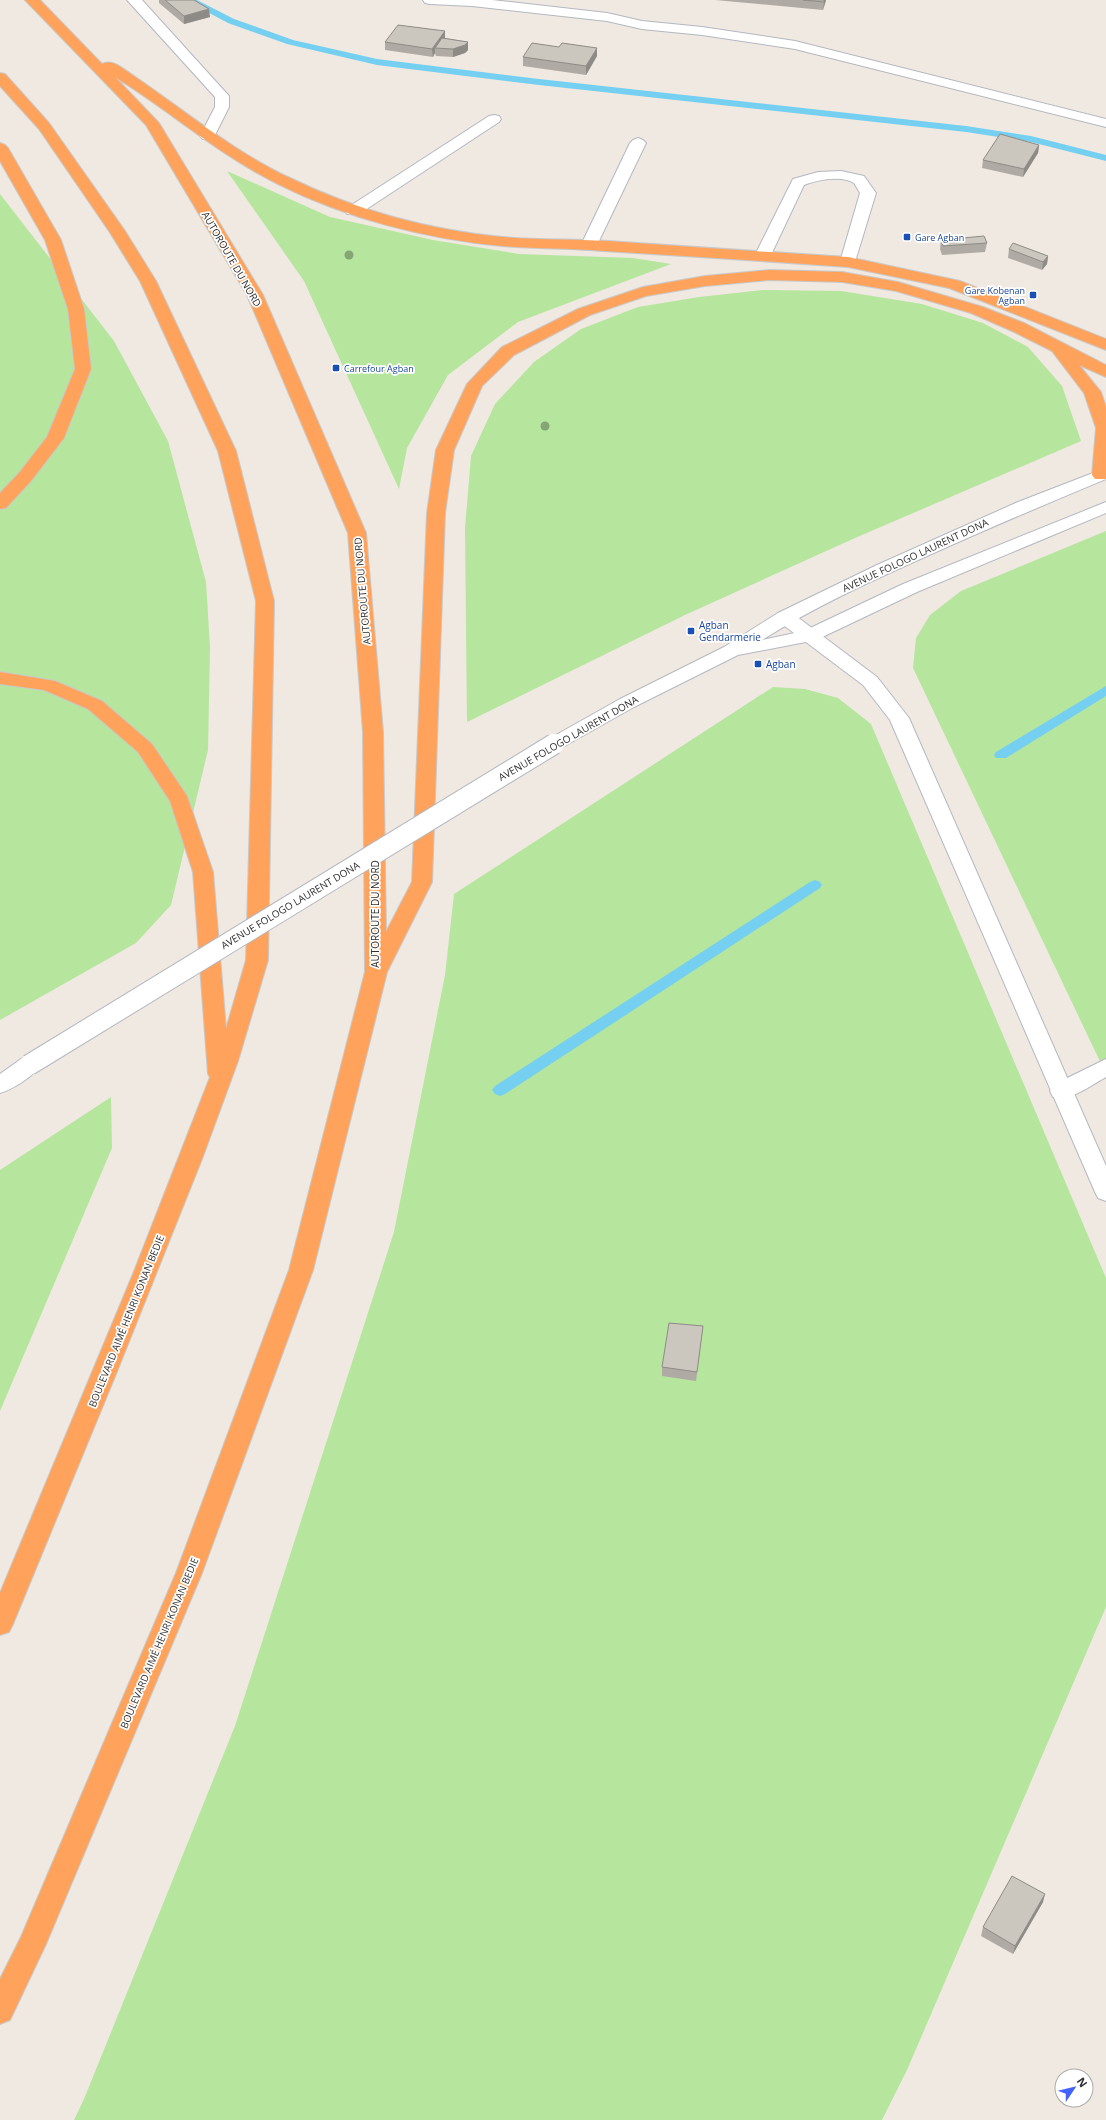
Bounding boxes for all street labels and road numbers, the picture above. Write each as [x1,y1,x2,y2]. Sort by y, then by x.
street label: AUTOROUTE DU NORD [199,209,265,309]
street label: AVENUE FOLOGO LAURENT DONA [840,515,991,595]
street label: AUTOROUTE DU NORD [350,537,374,645]
street label: AVENUE FOLOGO LAURENT DONA [495,692,641,784]
street label: AVENUE FOLOGO LAURENT DONA [218,858,363,952]
street label: AUTOROUTE DU NORD [368,860,382,968]
street label: BOULEVARD AIMÉ HENRI KONAN BEDIE [85,1233,167,1409]
street label: BOULEVARD AIMÉ HENRI KONAN BEDIE [117,1555,201,1731]

